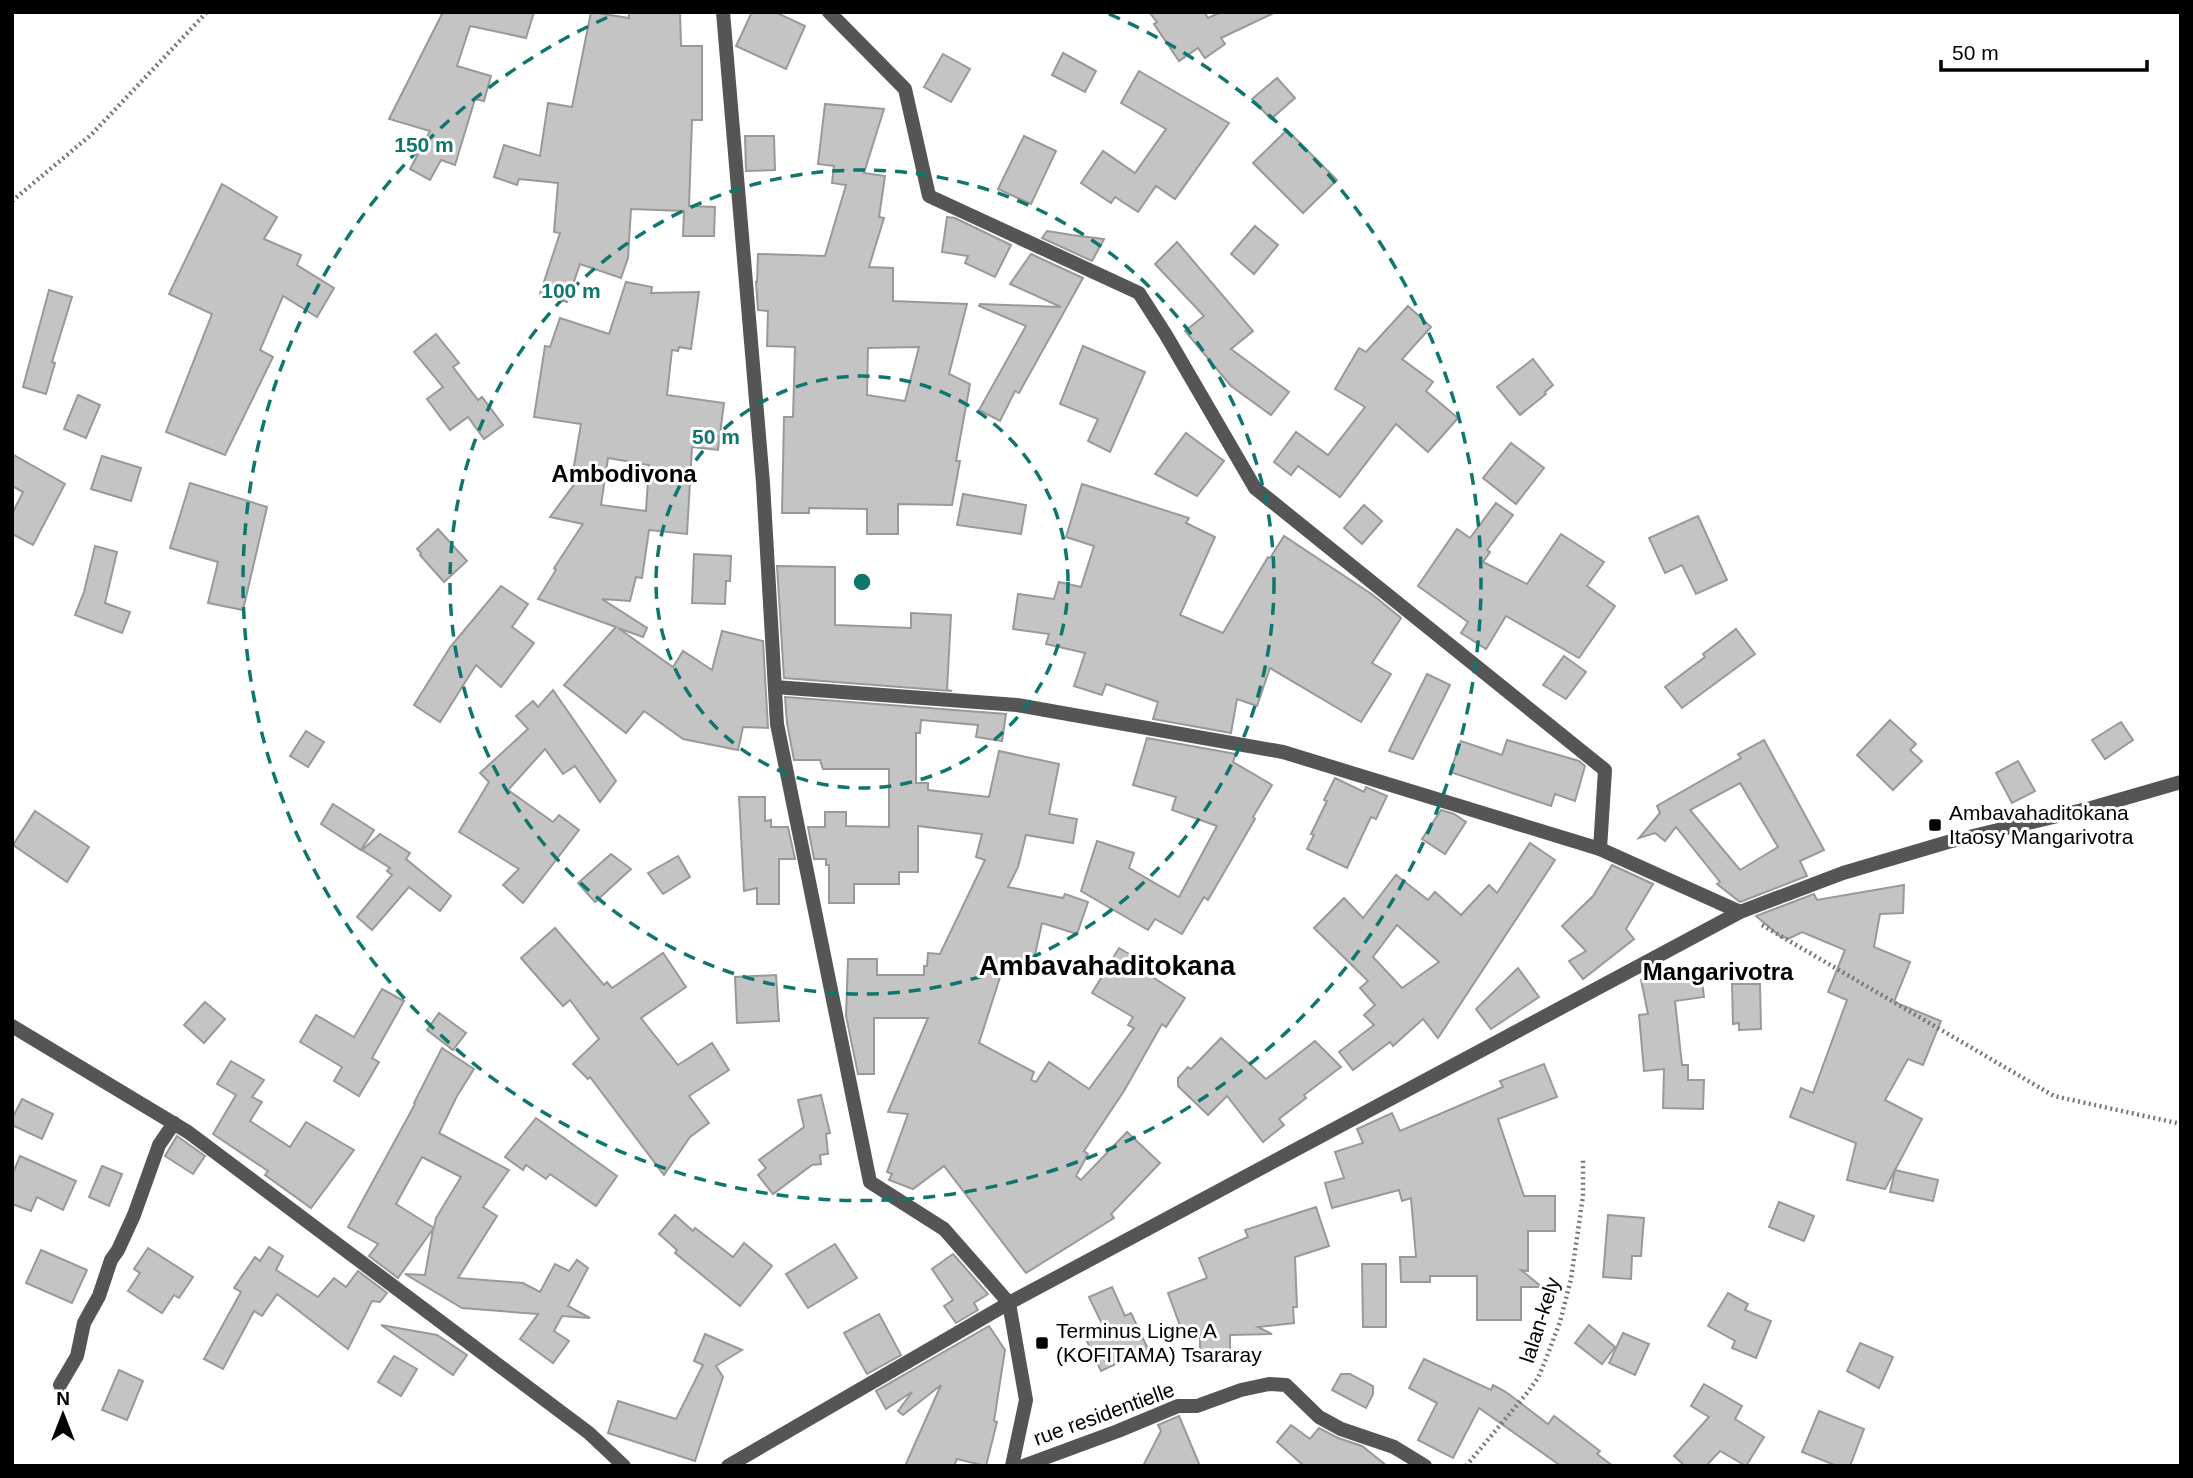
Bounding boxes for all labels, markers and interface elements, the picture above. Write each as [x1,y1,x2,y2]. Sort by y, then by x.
scale bar [1941,28,2148,72]
text: 50 m [1952,41,1999,64]
text: 150 m [394,133,454,156]
text: 100 m [541,279,601,302]
text: 50 m [692,425,740,448]
district label: Ambodivona [551,460,697,487]
centre of rings [850,570,874,594]
place label: Ambavahaditokana Itaosy Mangarivotra [1949,801,2134,848]
marker: Ambavahaditokana Itaosy Mangarivotra [1927,817,1943,833]
district label: Ambavahaditokana [979,950,1236,981]
district label: Mangarivotra [1643,958,1794,985]
street label: lalan-kely [1515,1274,1564,1366]
place label: Terminus Ligne A (KOFITAMA) Tsararay [1056,1319,1262,1366]
marker: Terminus Ligne A (KOFITAMA) Tsararay [1034,1335,1050,1351]
street label: rue residentielle [1030,1377,1177,1450]
north arrow [28,1380,98,1450]
text: N [56,1388,70,1409]

